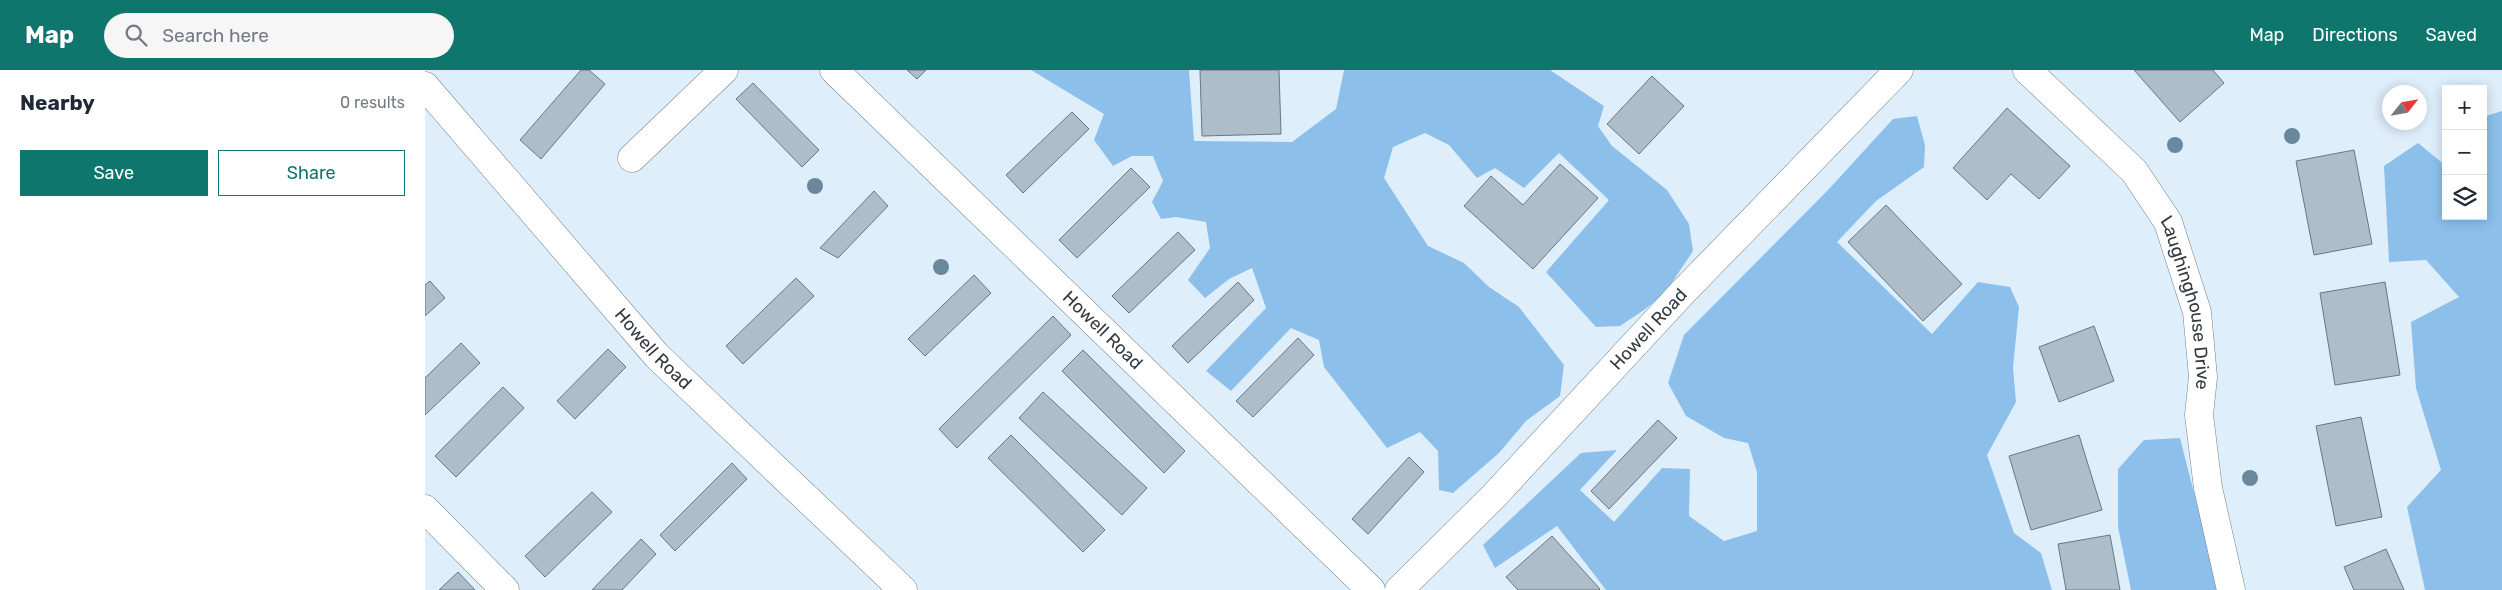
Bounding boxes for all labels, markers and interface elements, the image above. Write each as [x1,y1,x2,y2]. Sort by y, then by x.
search box [104,13,454,58]
text: Map [25,21,74,49]
icon: search [122,21,150,49]
text: Search here [162,24,269,47]
text: Map [2249,24,2284,46]
text: Directions [2312,24,2398,46]
text: Saved [2426,24,2477,46]
north arrow [2382,85,2427,130]
map controls [2442,85,2487,220]
button: + [2442,85,2487,130]
text: Nearby [20,90,95,115]
text: 0 results [340,93,405,112]
button: − [2442,130,2487,175]
button: Save [20,150,208,196]
button: Share [218,150,405,196]
button: layers [2442,175,2487,220]
street label: Laughinghouse Drive [2156,211,2214,391]
street label: Howell Road [1605,284,1692,374]
street label: Howell Road [1058,286,1147,374]
street label: Howell Road [610,304,696,394]

